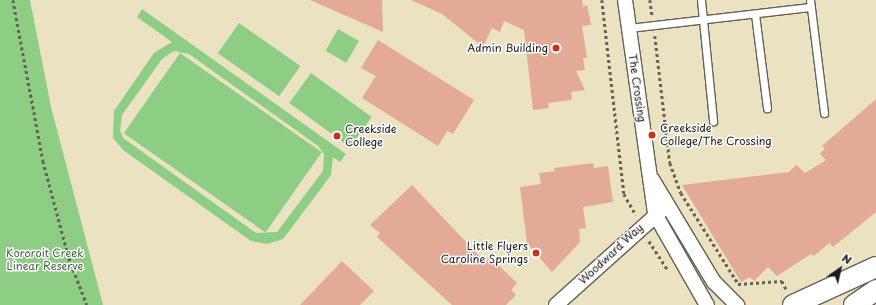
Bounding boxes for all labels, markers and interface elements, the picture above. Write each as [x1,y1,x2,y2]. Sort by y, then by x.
place label: Admin Building [467,41,548,55]
marker: Admin Building [551,43,561,53]
street label: The Crossing [626,53,648,123]
place label: Creekside College/The Crossing [660,122,771,148]
place label: Creekside College [345,123,397,149]
marker: Creekside College/The Crossing [647,130,657,140]
marker: Creekside College [332,131,342,141]
street label: Woodward Way [576,221,646,287]
place label: Little Flyers Caroline Springs [441,240,528,266]
park label: Kororoit Creek Linear Reserve [6,247,84,273]
marker: Little Flyers Caroline Springs [531,248,541,258]
north arrow [820,249,860,289]
text: N [839,249,855,268]

